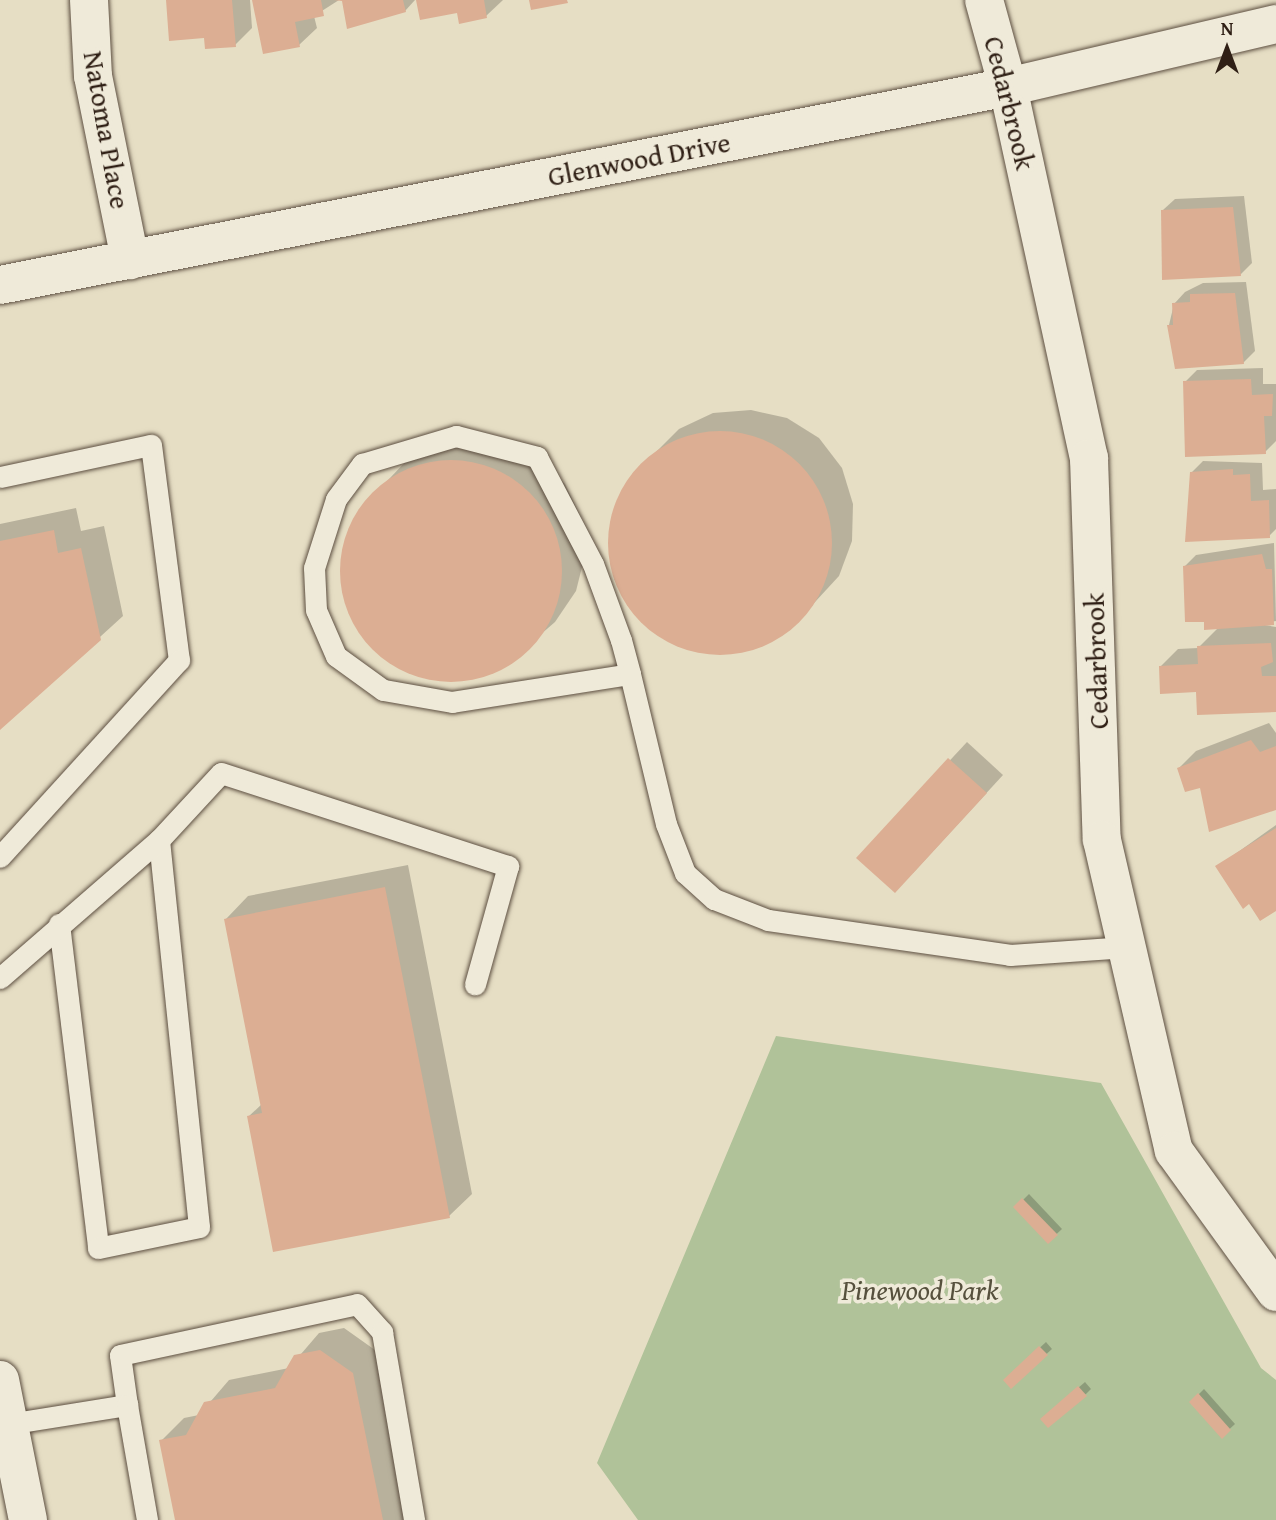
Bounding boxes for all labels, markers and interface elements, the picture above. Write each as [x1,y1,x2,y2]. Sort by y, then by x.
north arrow [1192,14,1262,84]
text: N [1221,14,1233,42]
street label: Cedarbrook [977,33,1043,173]
street label: Natoma Place [77,48,137,212]
street label: Glenwood Drive [545,125,733,193]
street label: Cedarbrook [1077,592,1115,730]
park label: Pinewood Park [841,1273,999,1307]

